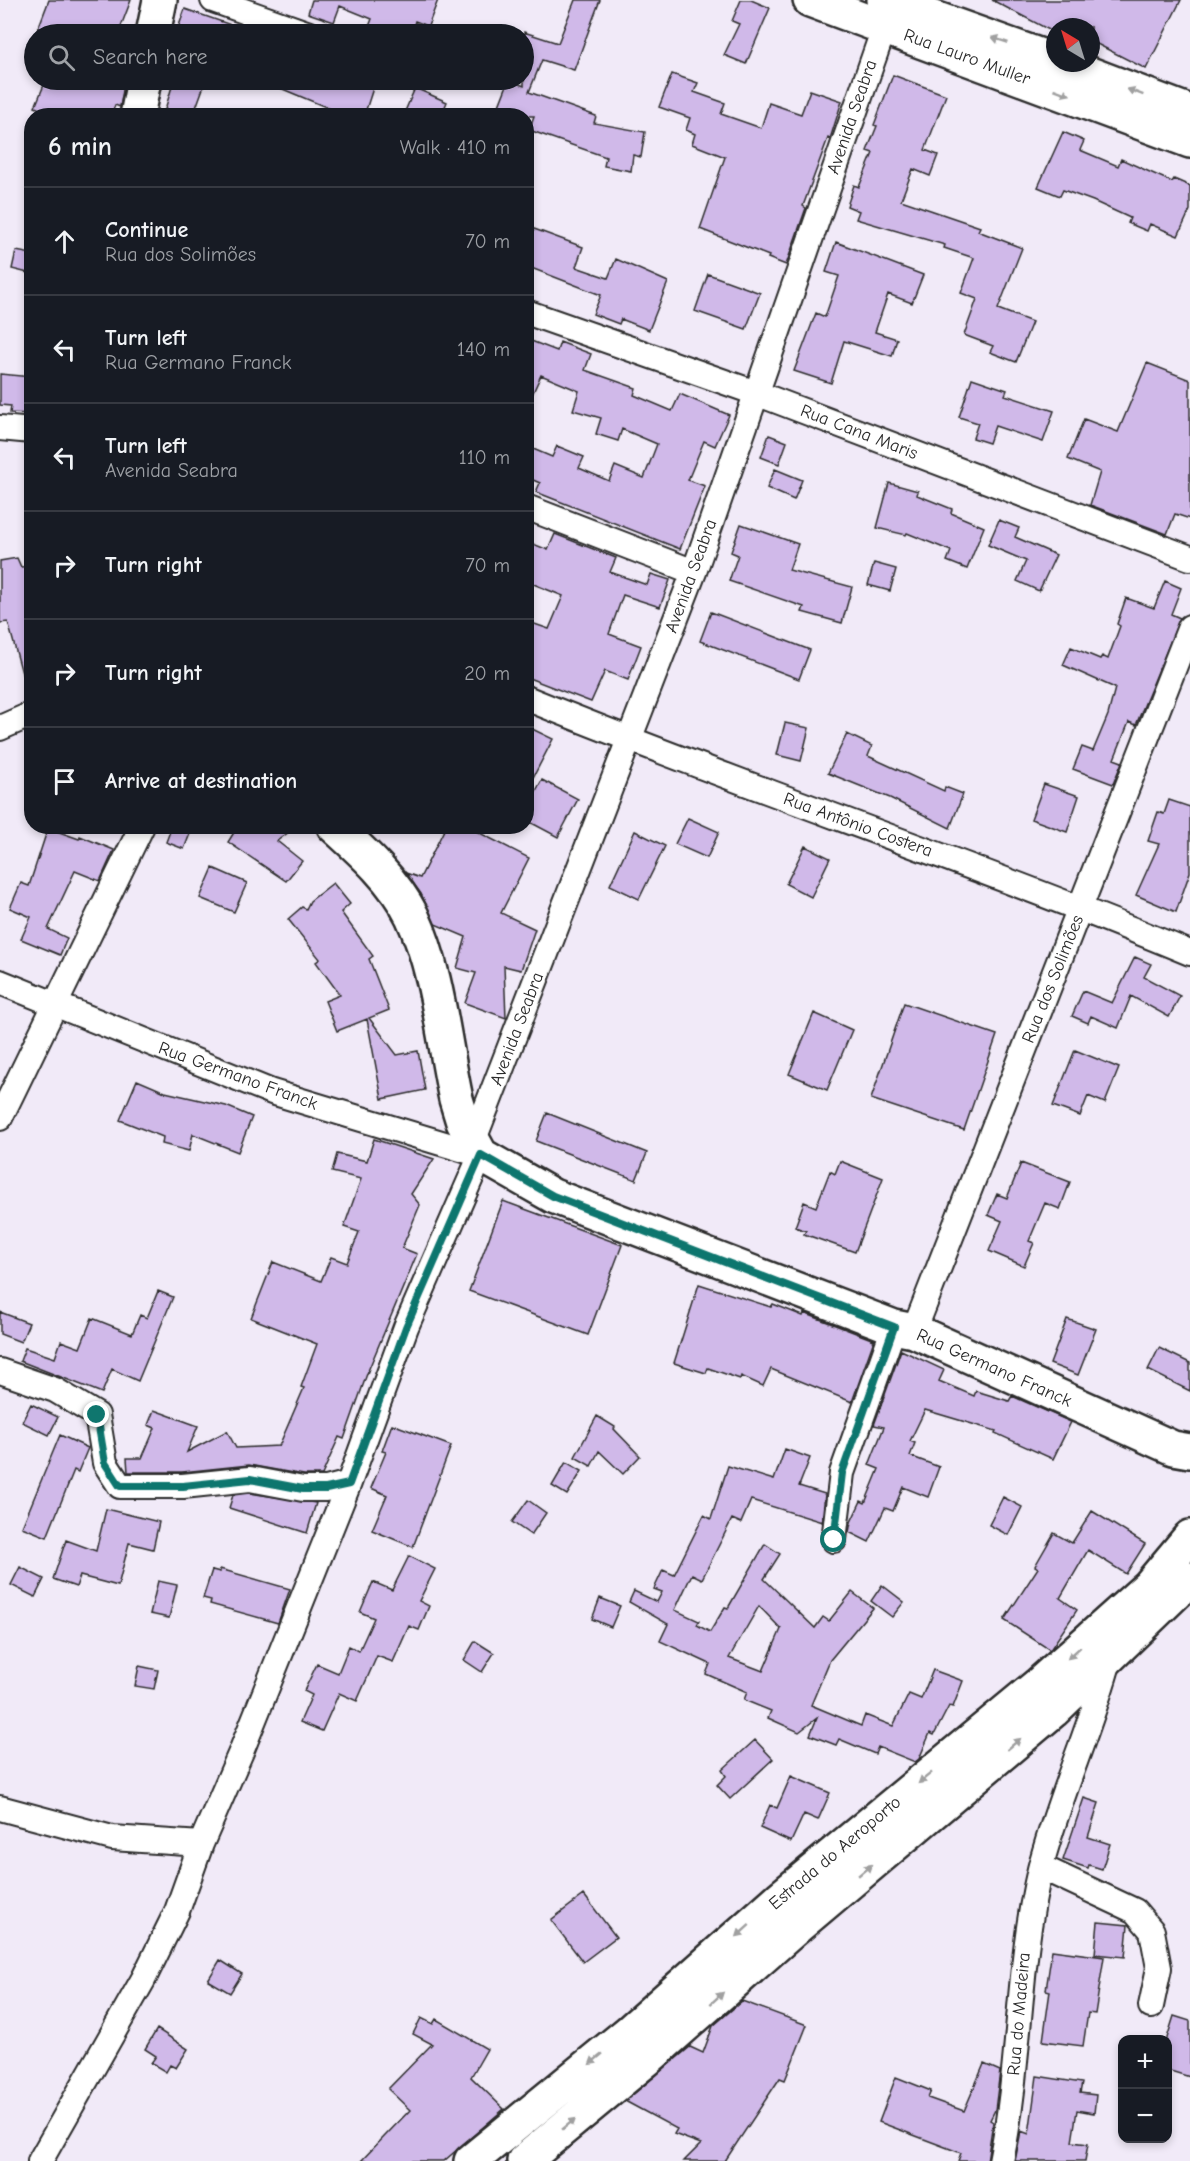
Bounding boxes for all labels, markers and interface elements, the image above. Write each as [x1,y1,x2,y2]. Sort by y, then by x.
north arrow [1046,18,1100,72]
search box [24,24,534,90]
street label: Rua Lauro Muller [901,24,1034,90]
one-way arrow [991,34,1009,44]
icon: search [45,41,78,74]
text: Search here [93,44,208,70]
street label: Avenida Seabra [823,57,881,177]
one-way arrow [1126,87,1144,96]
one-way arrow [1053,88,1071,98]
text: 6 min [48,132,112,162]
text: Walk · 410 m [400,136,510,159]
text: Continue [105,217,188,243]
icon: ahead [48,225,81,258]
text: 70 m [465,230,510,253]
text: Rua dos Solimões [105,243,256,266]
text: Turn left [105,325,187,351]
icon: left [48,333,81,366]
text: 140 m [457,338,510,361]
text: Rua Germano Franck [105,351,291,374]
street label: Rua Cana Maris [797,400,921,464]
text: Turn left [105,433,187,459]
icon: left [48,441,81,474]
text: 110 m [459,446,510,469]
text: Avenida Seabra [105,459,238,482]
street label: Avenida Seabra [661,516,721,636]
icon: right [48,549,81,582]
text: Turn right [105,552,202,578]
text: 70 m [465,554,510,577]
icon: right [48,657,81,690]
text: Turn right [105,660,202,686]
text: 20 m [464,662,510,685]
icon: arrive [48,765,81,798]
text: Arrive at destination [105,768,297,794]
street label: Rua Antônio Costera [781,788,935,862]
street label: Rua dos Solimões [1018,912,1088,1046]
street label: Avenida Seabra [486,969,548,1089]
street label: Rua Germano Franck [156,1037,321,1115]
street label: Rua Germano Franck [913,1324,1075,1412]
route end [83,1401,109,1427]
route start [820,1526,846,1552]
one-way arrow [1067,1646,1082,1659]
one-way arrow [1006,1738,1022,1751]
one-way arrow [917,1772,932,1784]
street label: Estrada do Aeroporto [765,1792,905,1914]
one-way arrow [857,1864,872,1877]
one-way arrow [736,1924,751,1937]
street label: Rua do Madeira [1003,1952,1035,2076]
one-way arrow [710,1991,725,2004]
map controls [1118,2035,1172,2143]
button: + [1118,2035,1172,2089]
one-way arrow [588,2052,604,2065]
button: − [1118,2089,1172,2143]
one-way arrow [561,2118,576,2131]

